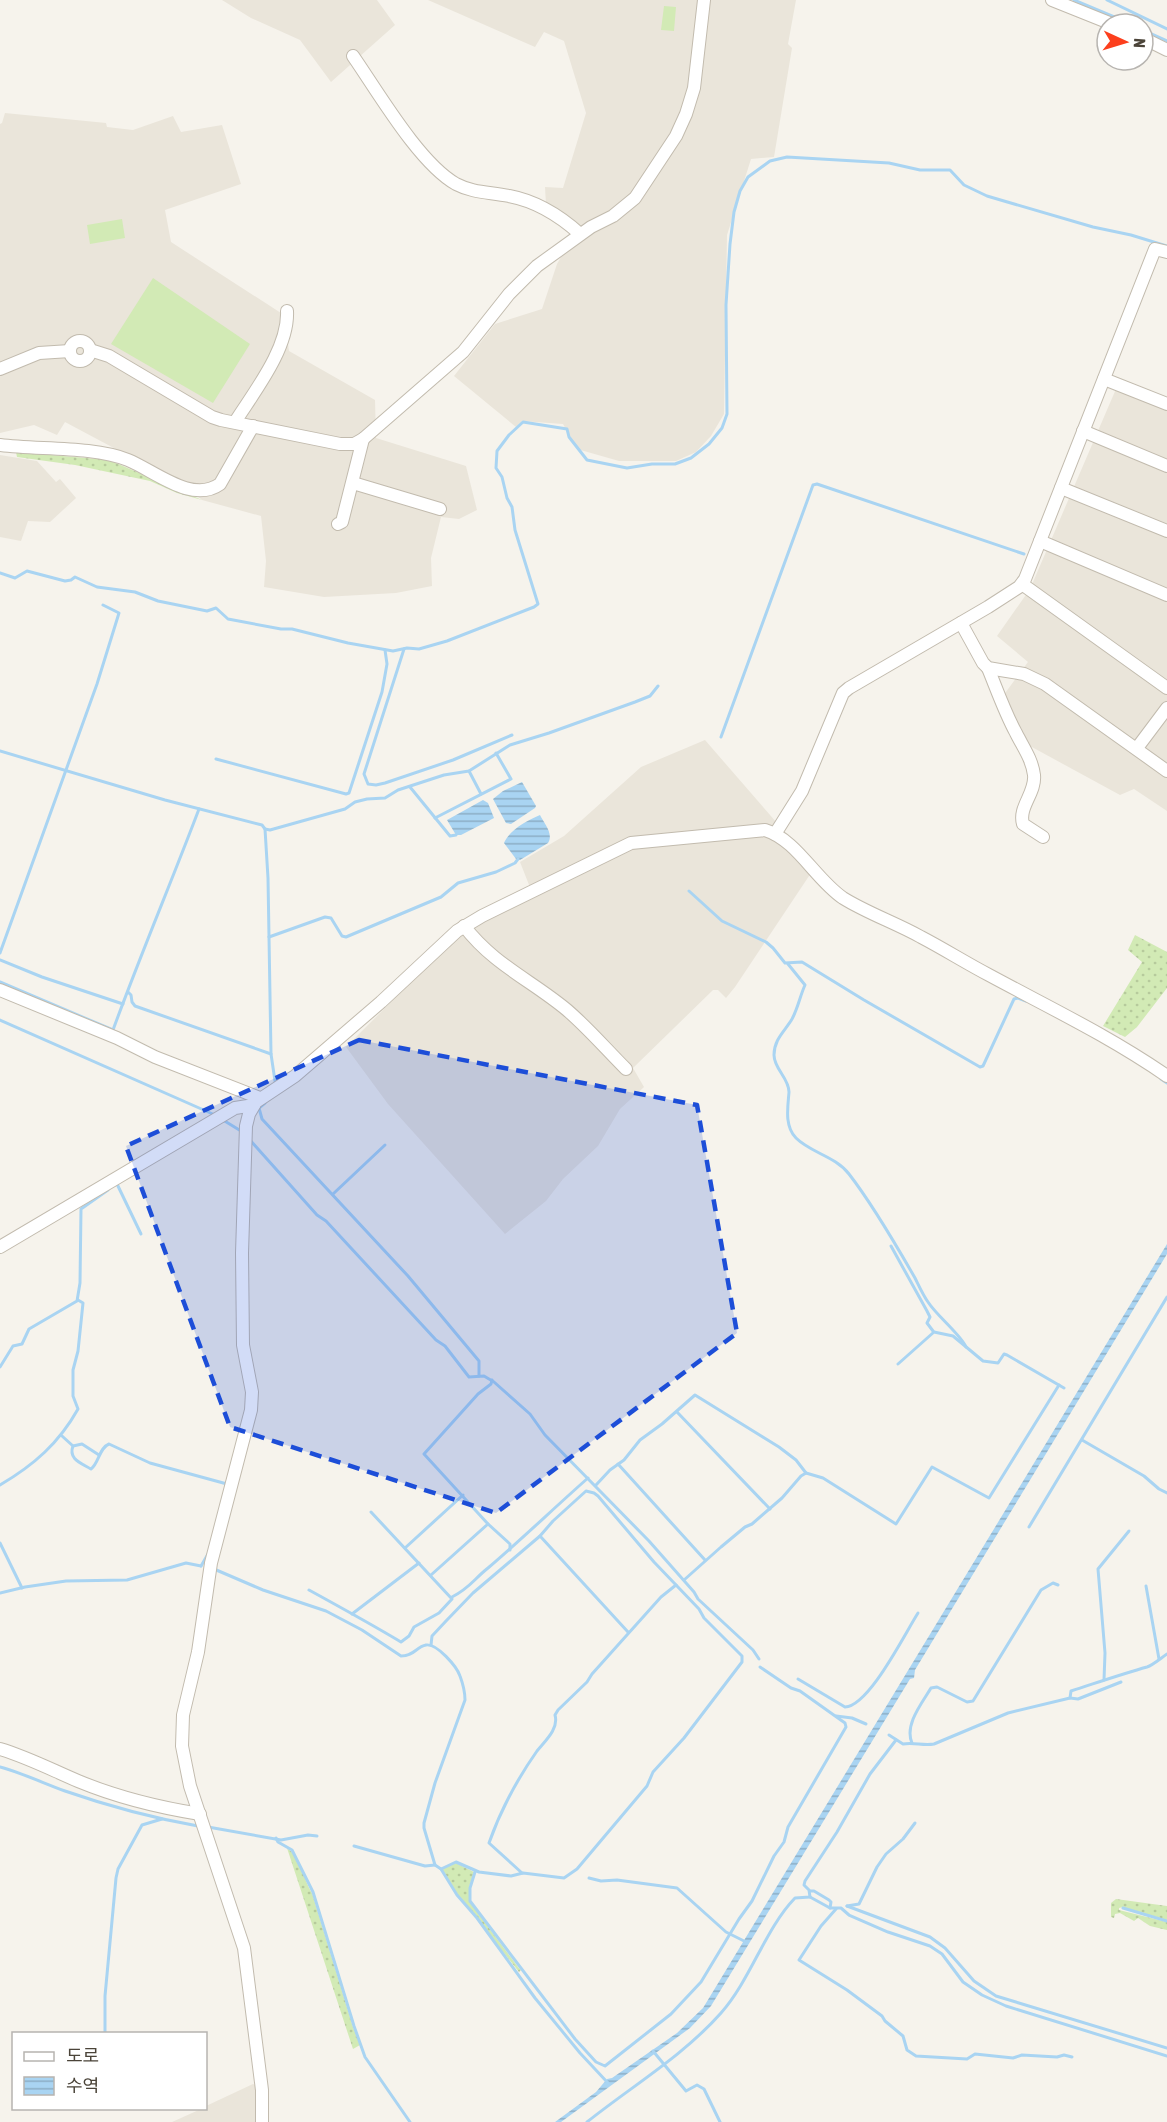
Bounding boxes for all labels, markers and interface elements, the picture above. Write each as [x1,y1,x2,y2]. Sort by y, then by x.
north arrow [1095,12,1155,72]
text: N [1131,38,1149,48]
legend [12,2032,207,2110]
text: 도로 [66,2045,99,2066]
text: 수역 [66,2075,99,2096]

